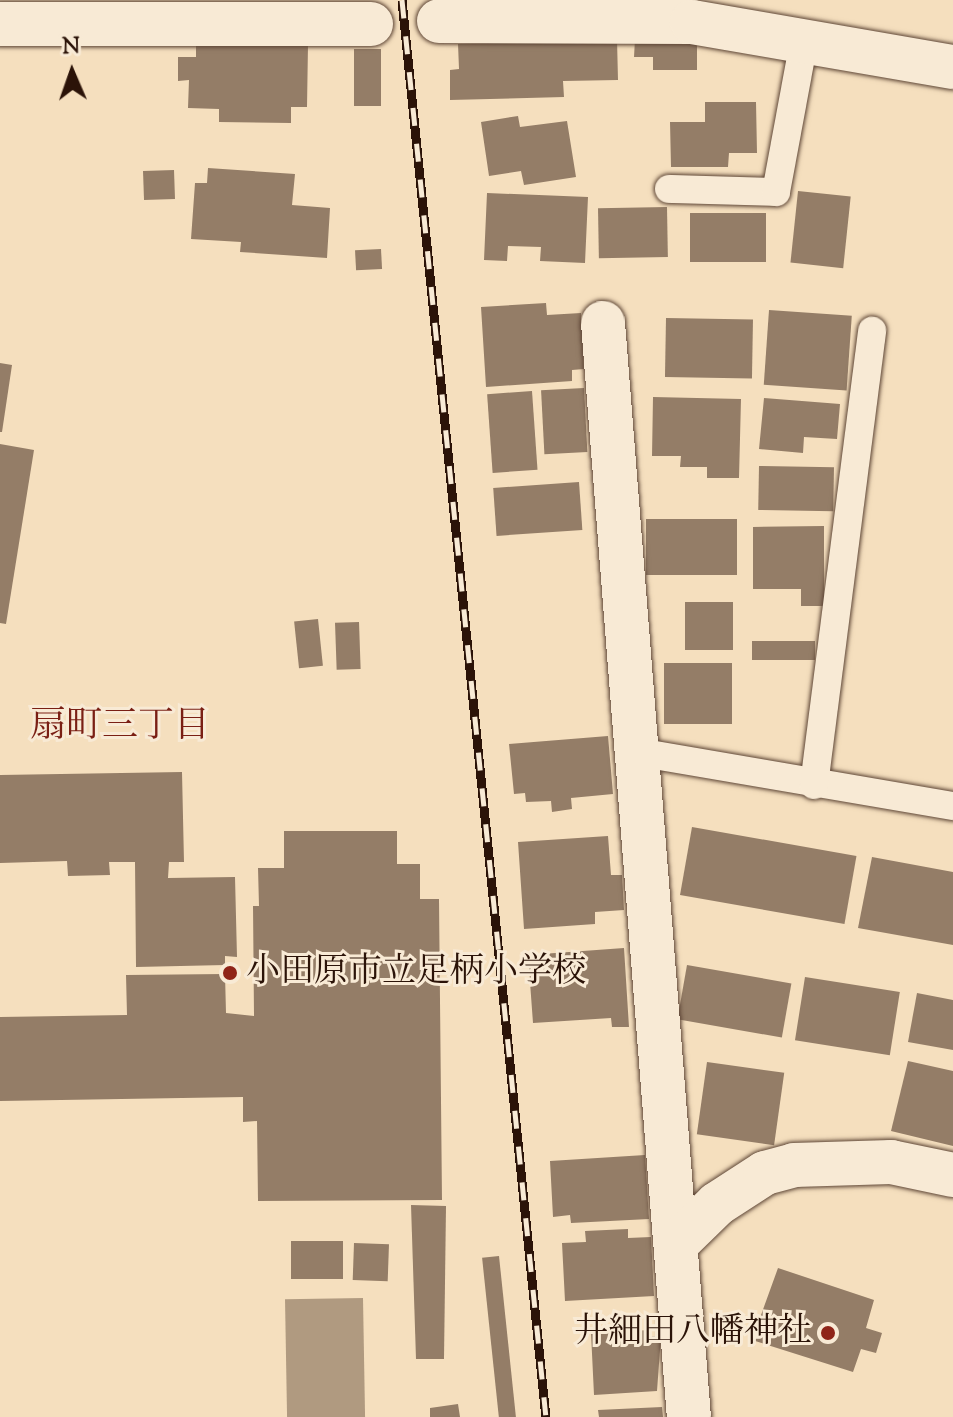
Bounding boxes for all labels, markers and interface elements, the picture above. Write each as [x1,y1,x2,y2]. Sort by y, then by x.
north arrow [32,32,112,112]
text: N [62,32,80,64]
district label: 扇町三丁目 [30,706,210,750]
place label: 小田原市立足柄小学校 [246,953,586,993]
marker: 小田原市立足柄小学校 [221,964,239,982]
place label: 井細田八幡神社 [574,1313,812,1353]
marker: 井細田八幡神社 [819,1324,837,1342]

